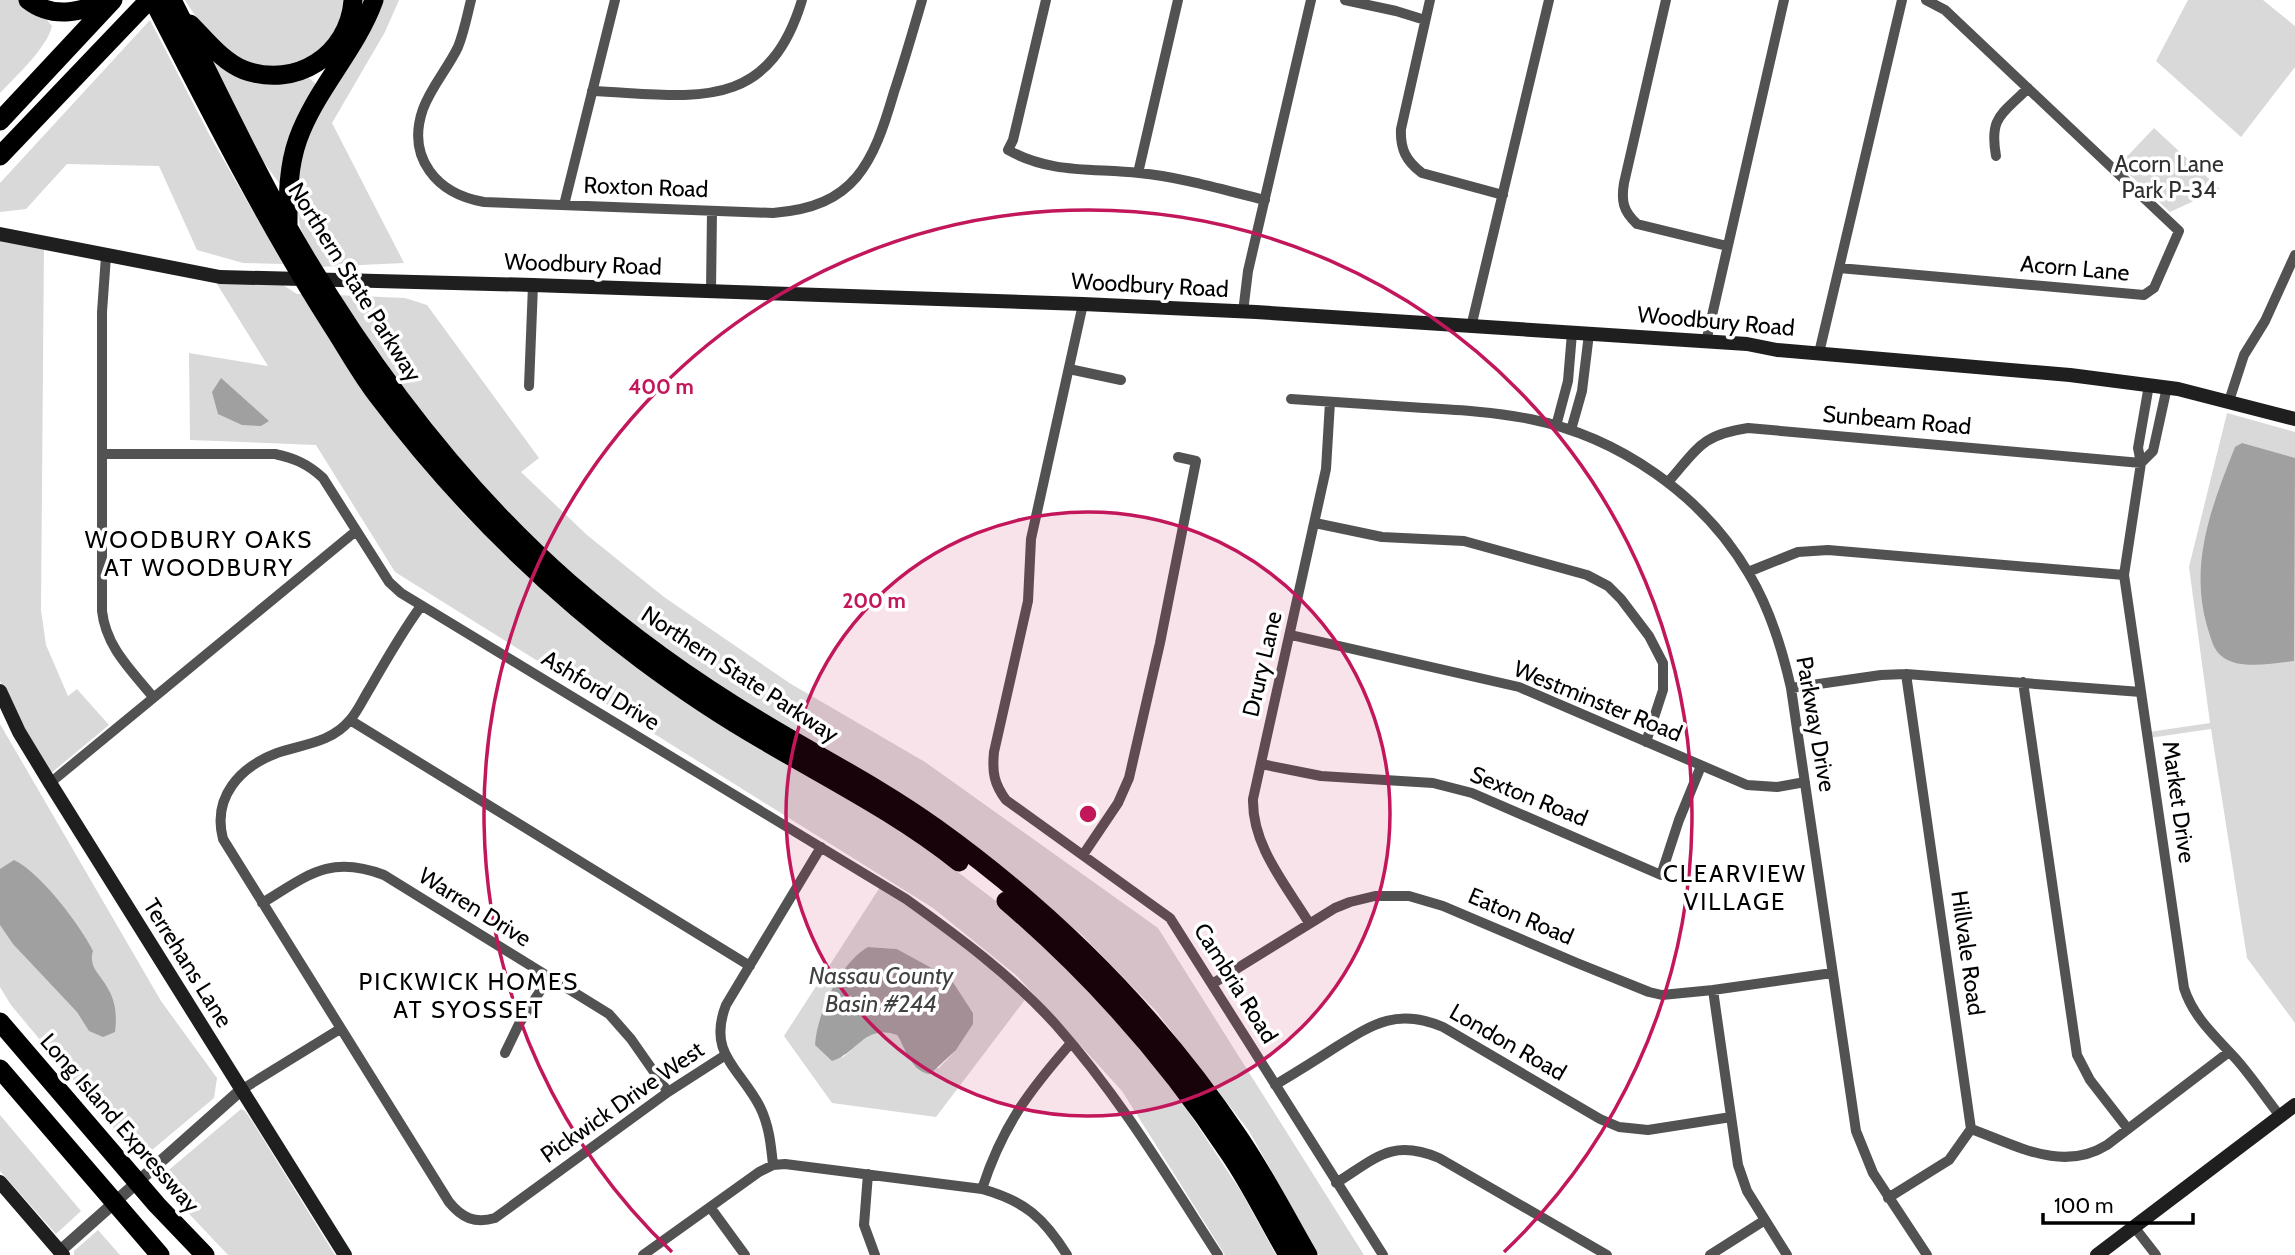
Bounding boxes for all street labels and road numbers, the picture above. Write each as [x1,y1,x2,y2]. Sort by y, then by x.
street label: Roxton Road [583,171,709,203]
street label: Northern State Parkway [282,177,428,387]
street label: Woodbury Road [504,247,662,281]
street label: Acorn Lane [2019,249,2131,287]
street label: Woodbury Road [1071,267,1229,303]
street label: Woodbury Road [1636,300,1796,342]
street label: Sunbeam Road [1822,400,1972,440]
street label: Northern State Parkway [636,600,844,748]
street label: Drury Lane [1236,608,1288,719]
street label: Ashford Drive [537,644,665,736]
street label: Westminster Road [1510,654,1686,748]
street label: Parkway Drive [1790,654,1842,794]
street label: Market Drive [2157,739,2201,865]
street label: Sexton Road [1466,760,1592,832]
street label: Warren Drive [414,861,537,953]
street label: Eaton Road [1464,881,1578,951]
street label: Hillvale Road [1945,889,1991,1017]
street label: Terrehans Lane [137,893,239,1033]
street label: Cambria Road [1188,918,1284,1048]
street label: London Road [1445,997,1571,1087]
street label: Long Island Expressway [34,1027,206,1219]
street label: Pickwick Drive West [535,1035,709,1169]

